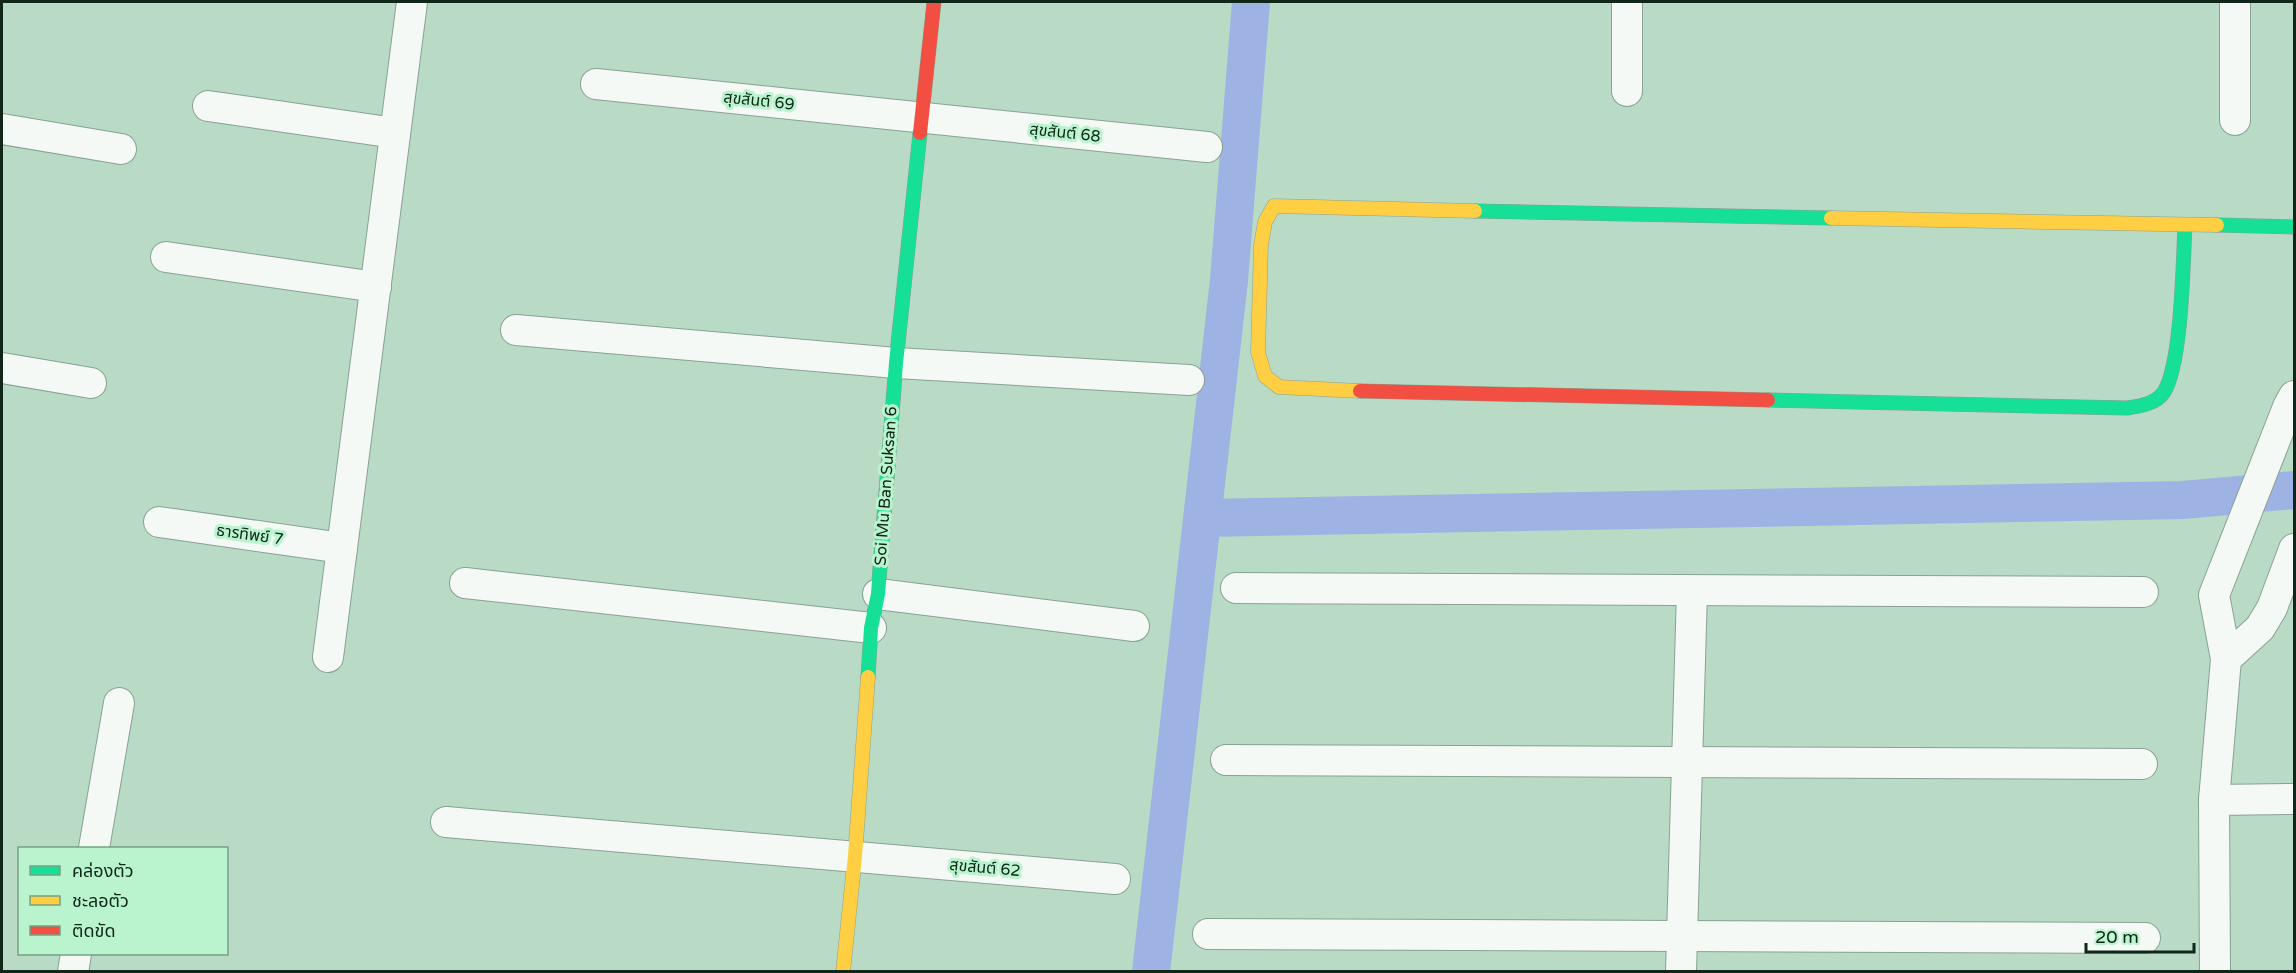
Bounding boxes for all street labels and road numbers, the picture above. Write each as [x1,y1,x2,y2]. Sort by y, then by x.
street label: สุขสันต์ 69 [723,87,795,115]
street label: สุขสันต์ 68 [1029,119,1101,147]
street label: Soi Mu Ban Suksan 6 [870,406,902,566]
street label: ธารทิพย์ 7 [215,520,285,550]
street label: สุขสันต์ 62 [949,855,1021,881]

